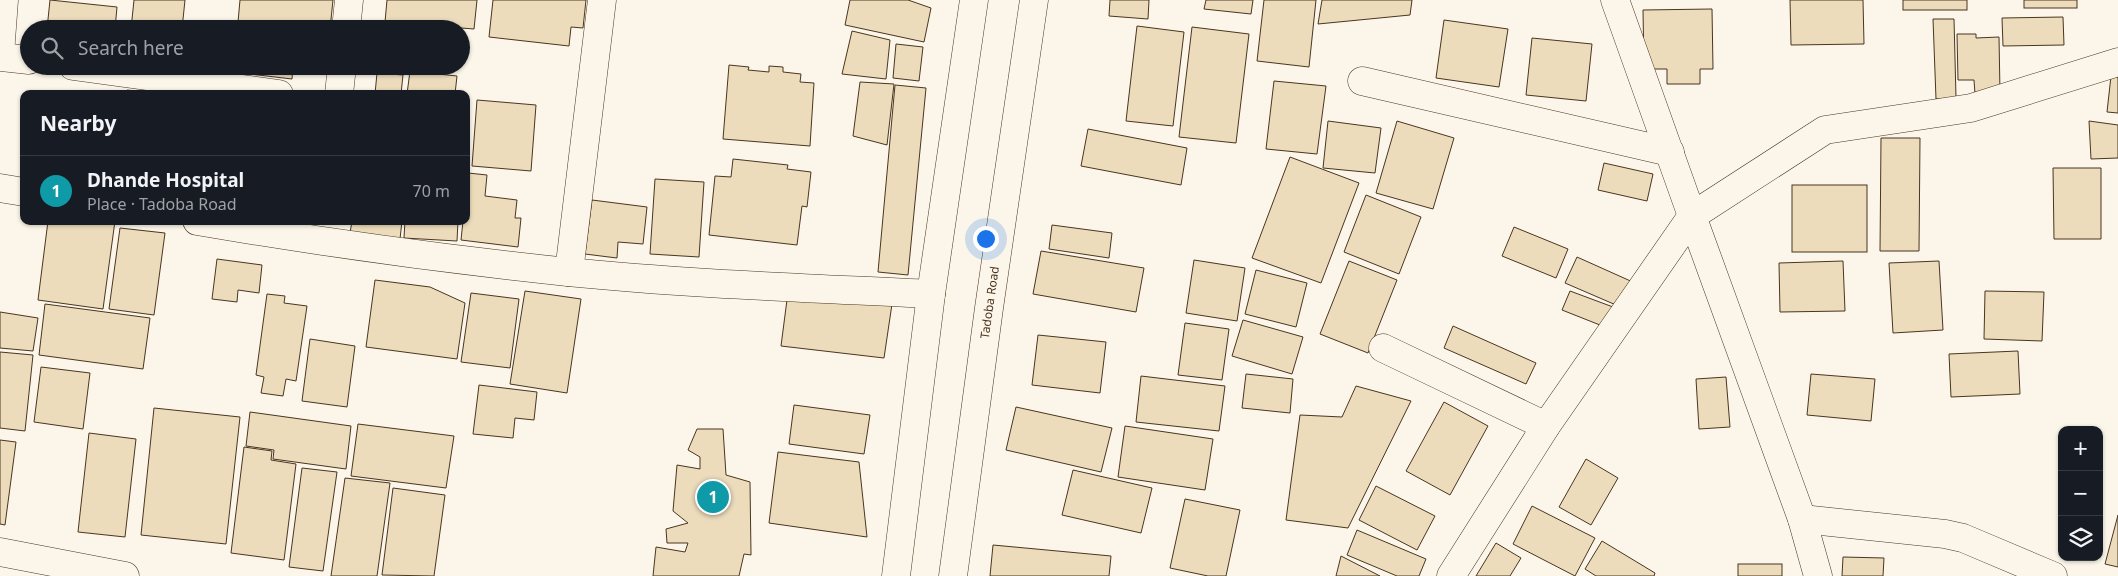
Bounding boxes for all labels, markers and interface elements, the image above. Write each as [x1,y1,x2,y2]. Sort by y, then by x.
search box [20,20,470,75]
icon: search [38,34,66,62]
text: Search here [78,35,184,61]
text: Nearby [40,109,116,137]
text: Dhande Hospital [87,167,244,193]
text: 1 [51,180,61,202]
text: 70 m [413,180,450,202]
text: Place · Tadoba Road [87,193,237,215]
your location [973,226,999,252]
street label: Tadoba Road [976,265,1003,340]
map controls [2058,426,2103,561]
button: + [2058,426,2103,471]
button: − [2058,471,2103,516]
pin: 1 [697,478,729,516]
button: layers [2058,516,2103,561]

